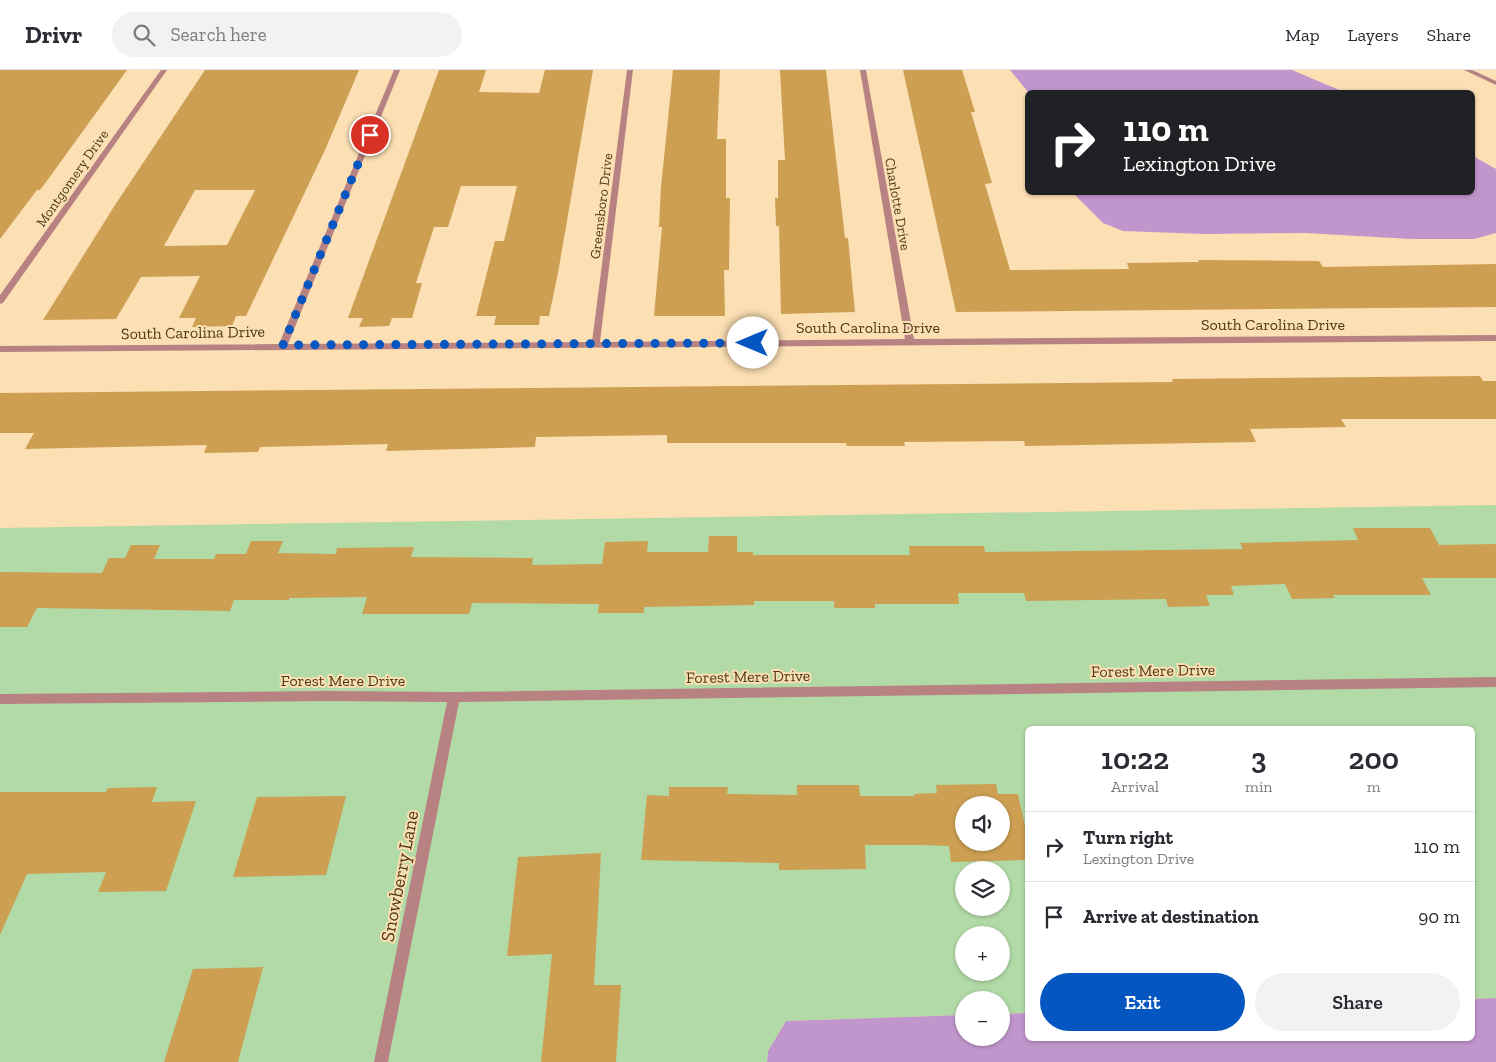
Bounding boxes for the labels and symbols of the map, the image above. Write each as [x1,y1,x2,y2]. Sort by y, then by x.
pin [349,114,391,156]
street label: Montgomery Drive [33,126,113,230]
street label: Greensboro Drive [587,152,616,260]
street label: Charlotte Drive [881,157,914,252]
street label: South Carolina Drive [1201,315,1345,334]
position arrow [726,316,778,368]
street label: South Carolina Drive [796,318,940,337]
street label: South Carolina Drive [121,322,265,343]
street label: Forest Mere Drive [1091,660,1215,681]
street label: Forest Mere Drive [686,666,810,687]
street label: Forest Mere Drive [281,671,405,690]
street label: Snowberry Lane [376,809,423,944]

